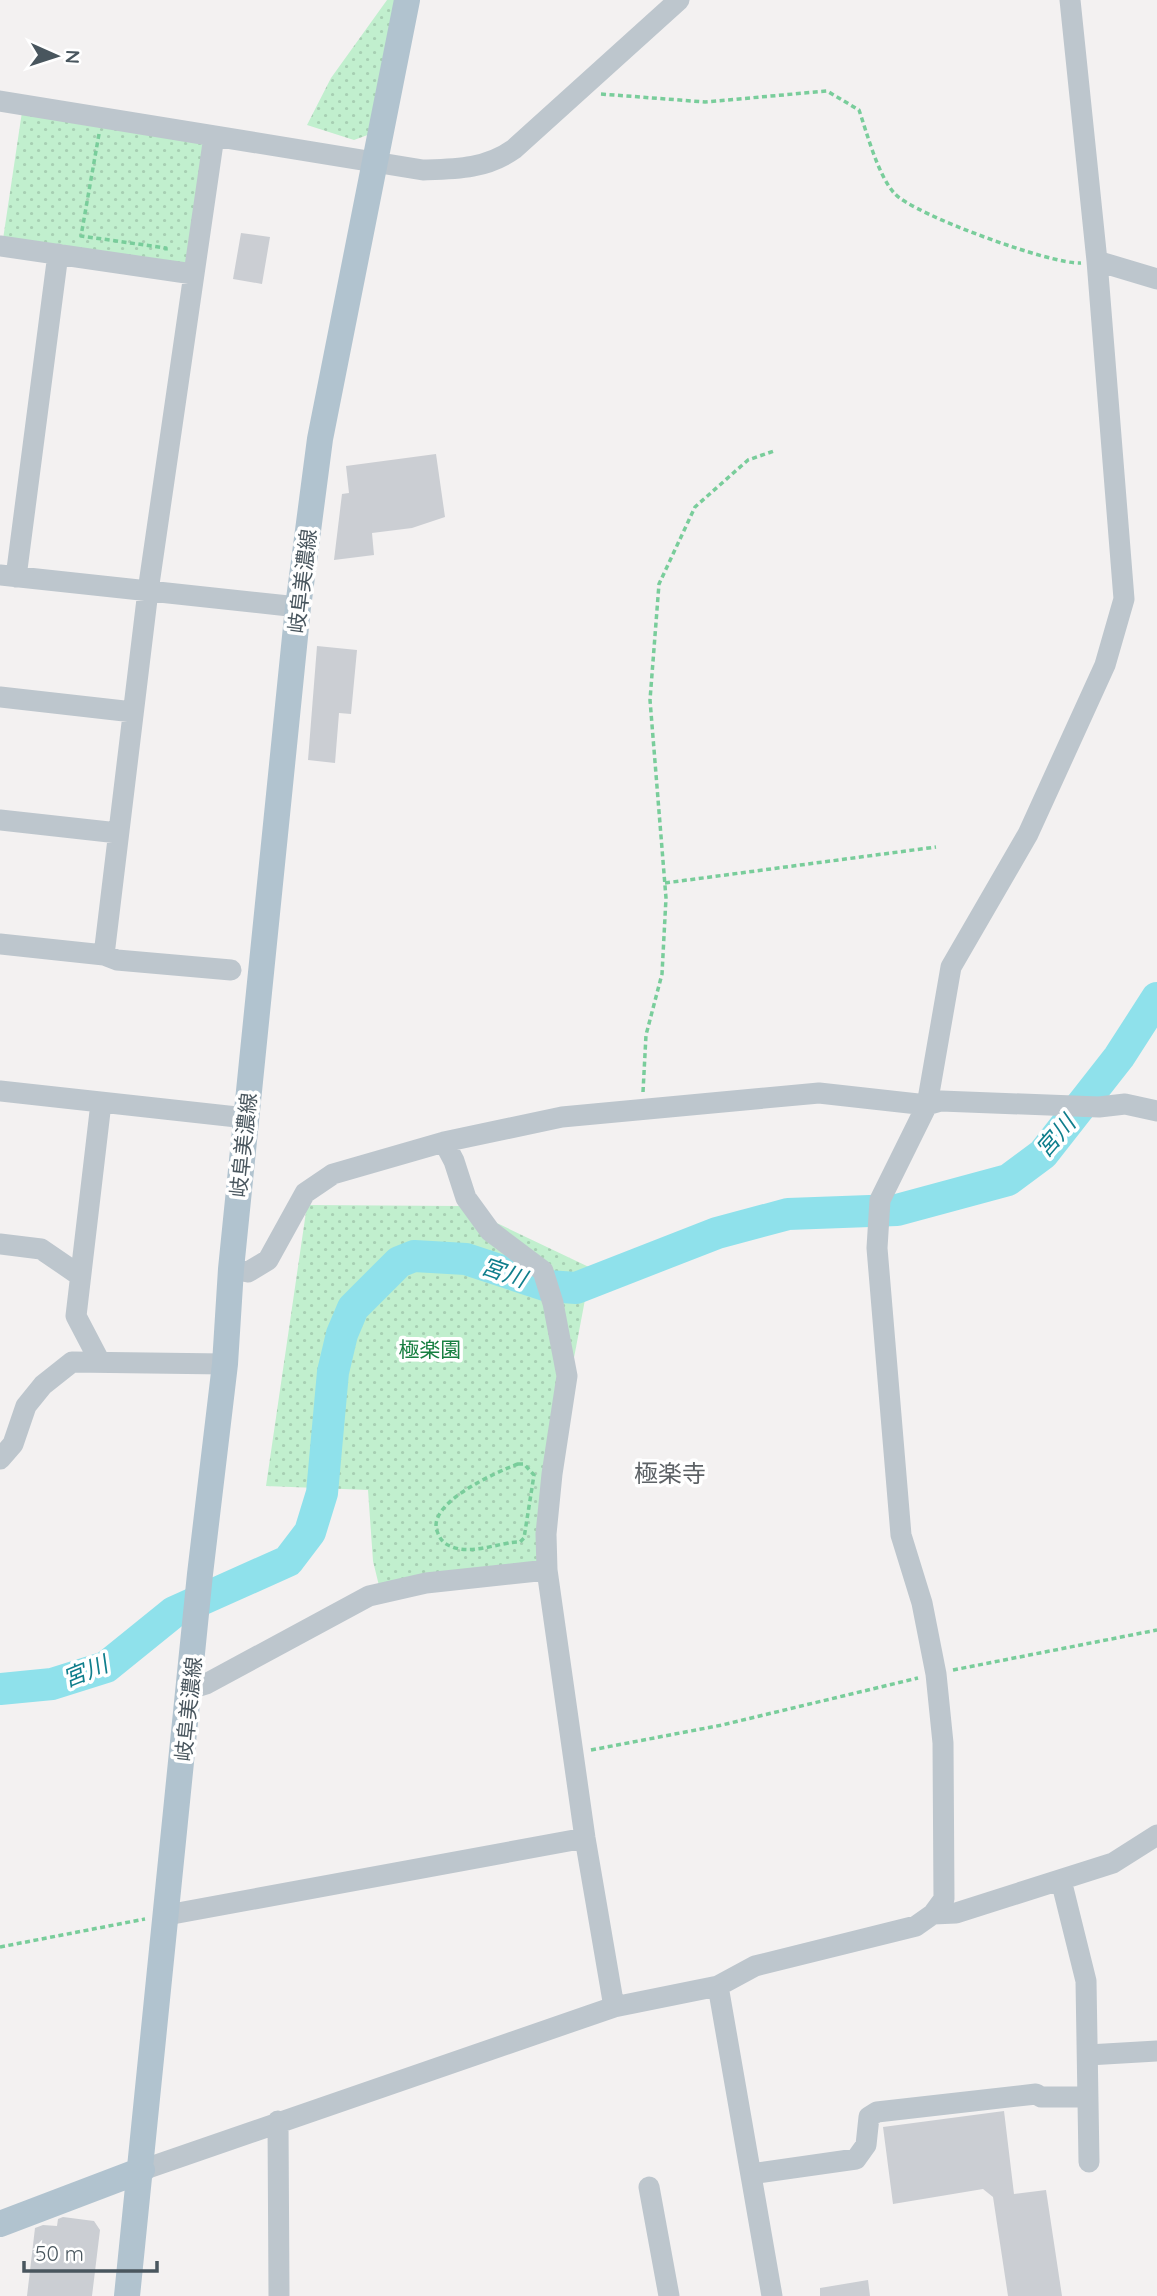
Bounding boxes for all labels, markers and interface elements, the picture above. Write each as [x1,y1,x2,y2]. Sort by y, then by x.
north arrow [21,21,91,91]
text: N [61,49,85,64]
street label: 岐阜美濃線 [283,527,321,635]
street label: 岐阜美濃線 [225,1091,261,1199]
water label: 宮川 [1029,1107,1083,1163]
water label: 宮川 [478,1251,533,1294]
park label: 極楽園 [399,1336,462,1362]
district label: 極楽寺 [634,1458,706,1488]
water label: 宮川 [58,1648,115,1693]
street label: 岐阜美濃線 [170,1655,206,1763]
scale bar [24,2230,158,2274]
text: 50 m [35,2240,84,2266]

